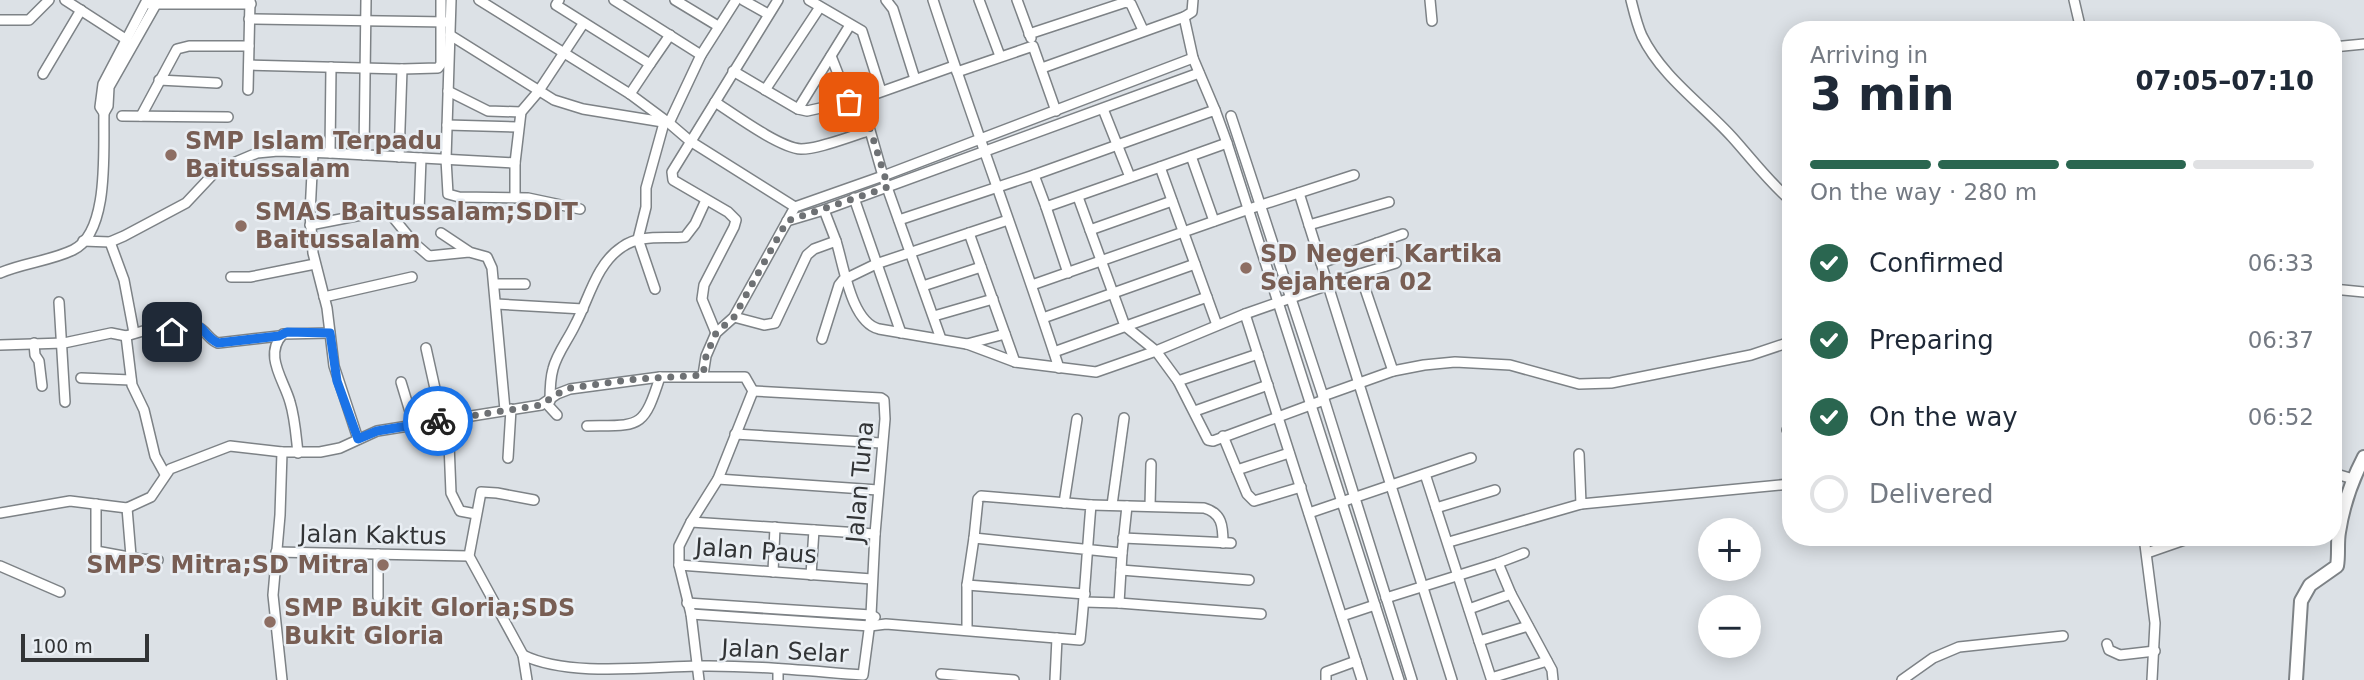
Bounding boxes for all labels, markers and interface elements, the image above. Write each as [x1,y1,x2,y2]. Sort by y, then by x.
text: Arriving in [1810,42,1928,68]
text: 07:05–07:10 [2135,66,2314,96]
text: 3 min [1810,67,1954,121]
pin [819,72,879,132]
icon: bag [830,83,868,121]
place label: SMP Islam Terpadu Baitussalam [185,127,442,183]
marker: SMP Islam Terpadu Baitussalam [163,147,179,163]
text: On the way · 280 m [1810,179,2037,205]
place label: SMAS Baitussalam;SDIT Baitussalam [255,198,579,254]
marker: SMAS Baitussalam;SDIT Baitussalam [233,218,249,234]
place label: SD Negeri Kartika Sejahtera 02 [1260,240,1502,296]
icon: check [1810,244,1848,282]
text: Confirmed [1869,248,2004,278]
text: 06:33 [2248,250,2314,276]
marker: SD Negeri Kartika Sejahtera 02 [1238,260,1254,276]
pin [142,302,202,362]
icon: home [153,313,191,351]
icon: check [1810,321,1848,359]
text: Preparing [1869,325,1994,355]
text: 06:37 [2248,327,2314,353]
courier [403,386,473,456]
icon: check [1810,398,1848,436]
icon: bike [419,402,457,440]
text: On the way [1869,402,2018,432]
text: 06:52 [2248,404,2314,430]
street label: Jalan Tuna [841,420,879,546]
text: Delivered [1869,479,1993,509]
map controls [1698,518,1761,658]
button: + [1698,518,1761,581]
street label: Jalan Kaktus [297,520,447,550]
street label: Jalan Paus [692,533,818,569]
place label: SMPS Mitra;SD Mitra [86,551,369,579]
marker: SMPS Mitra;SD Mitra [375,557,391,573]
place label: SMP Bukit Gloria;SDS Bukit Gloria [284,594,575,650]
button: − [1698,595,1761,658]
marker: SMP Bukit Gloria;SDS Bukit Gloria [262,614,278,630]
scale bar [21,631,149,663]
street label: Jalan Selar [719,634,849,668]
text: 100 m [32,635,93,657]

